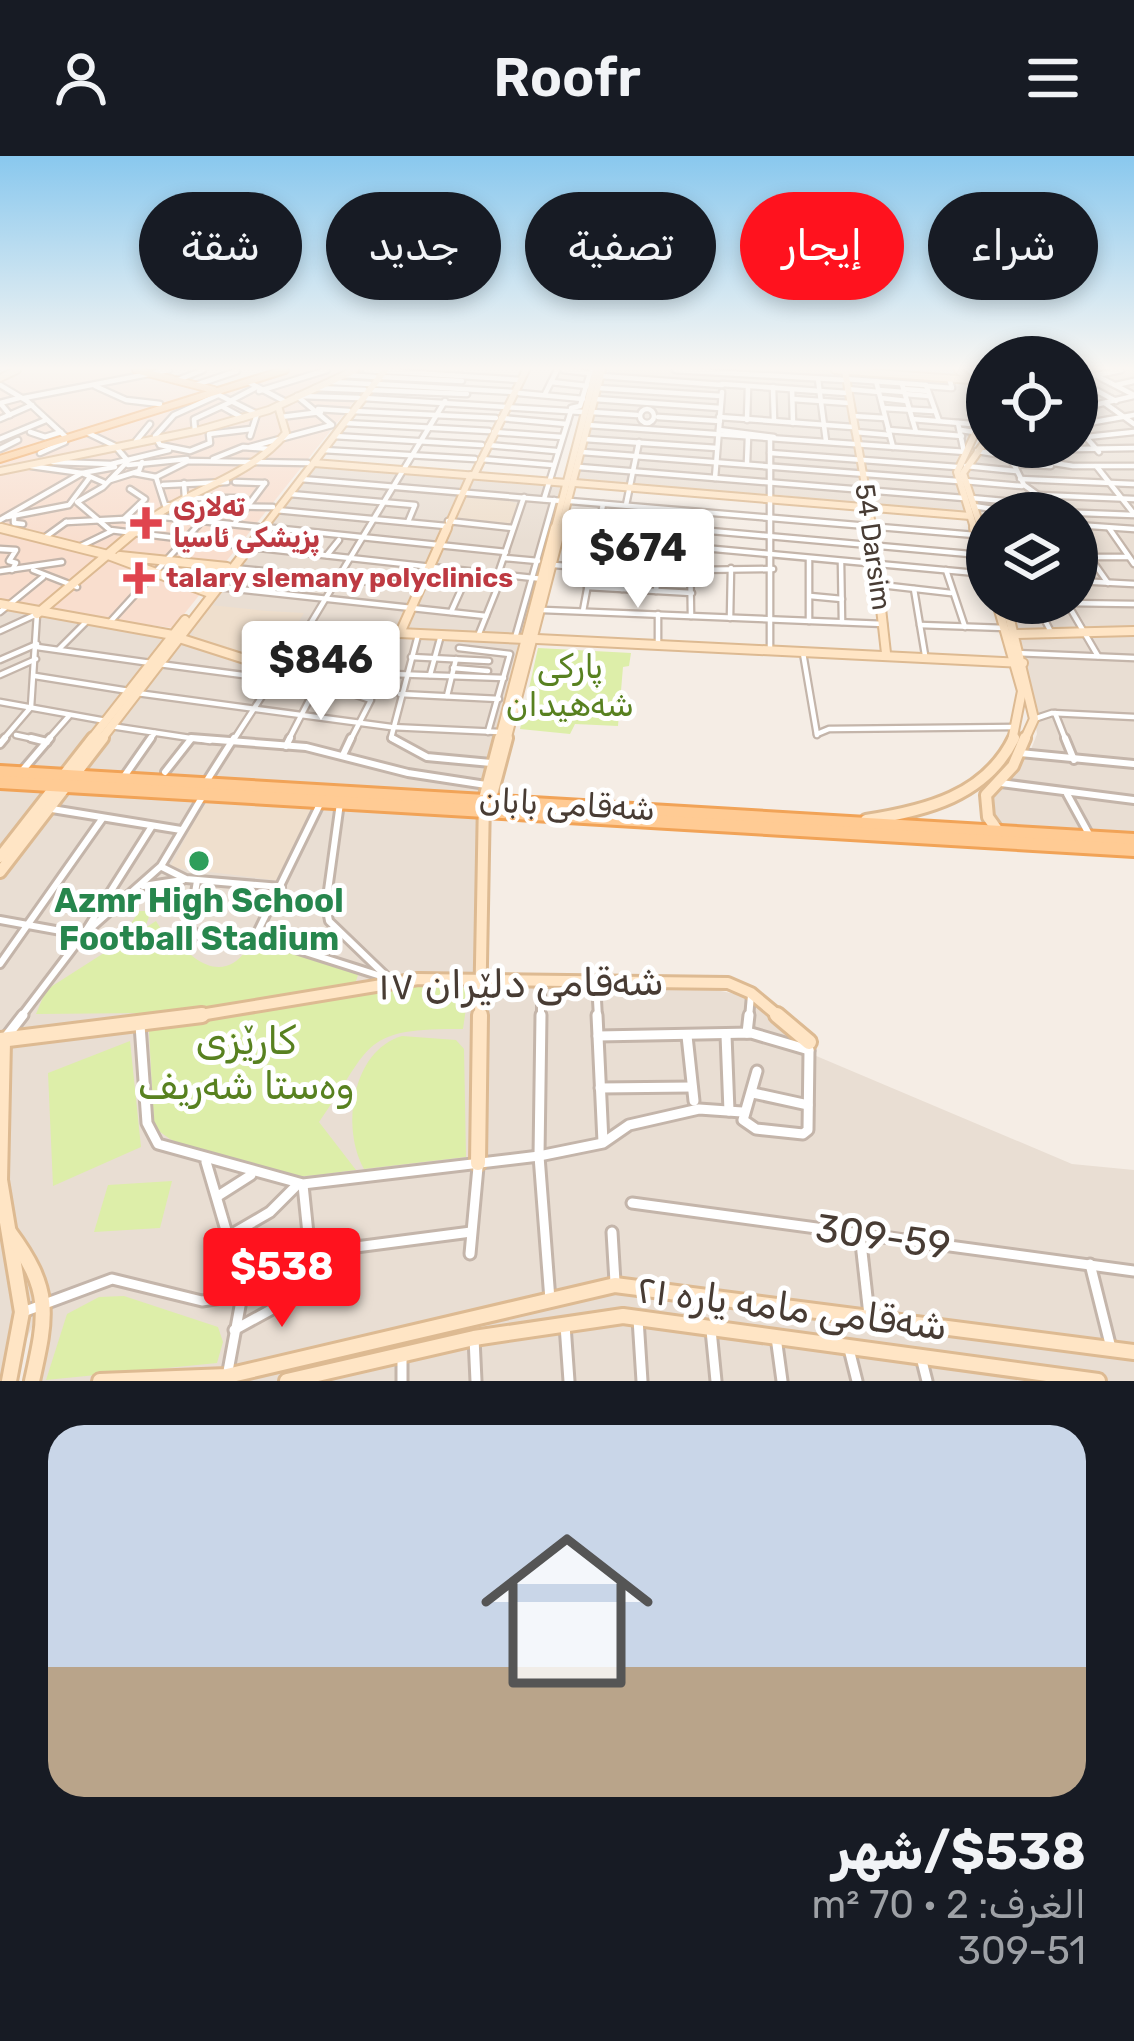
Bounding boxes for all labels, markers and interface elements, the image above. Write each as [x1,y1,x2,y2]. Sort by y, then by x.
icon: person [48,45,114,111]
icon: menu [1020,45,1086,111]
text: Roofr [493,46,641,110]
chip: شقة [139,192,302,300]
chip: جديد [326,192,501,300]
chip: تصفية [525,192,716,300]
chip: إيجار [740,192,904,300]
chip: شراء [928,192,1098,300]
map controls [966,336,1098,624]
button: locate [966,336,1098,468]
street label: 54 Darsim [848,482,898,612]
place label: تەلاری پزیشکی ئاسیا [173,491,320,557]
button: layers [966,492,1098,624]
marker: تەلاری پزیشکی ئاسیا [130,507,162,539]
pin: $674 [567,509,709,611]
text: $674 [589,525,687,571]
marker: talary slemany polyclinics [123,562,155,594]
place label: talary slemany polyclinics [166,562,513,594]
pin: $846 [250,621,392,723]
text: $846 [269,637,373,683]
park label: پارکی شەهیدان [506,647,634,724]
street label: شەقامی بابان [478,780,656,828]
marker: Azmr High School Football Stadium [186,848,212,874]
place label: Azmr High School Football Stadium [54,881,344,958]
street label: شەقامی دلێران ١٧ [378,959,664,1009]
park label: کارێزی وەستا شەریف [137,1018,355,1109]
street label: 309-59 [813,1205,953,1269]
pin: $538 [211,1228,353,1330]
text: $538 [230,1244,334,1290]
street label: شەقامی مامە یارە ٢١ [634,1266,950,1350]
icon: home [459,1503,675,1719]
text: $538/شهر [832,1821,1086,1882]
text: الغرف: 2 · 70 m² [812,1882,1086,1928]
text: 309-51 [957,1928,1086,1974]

